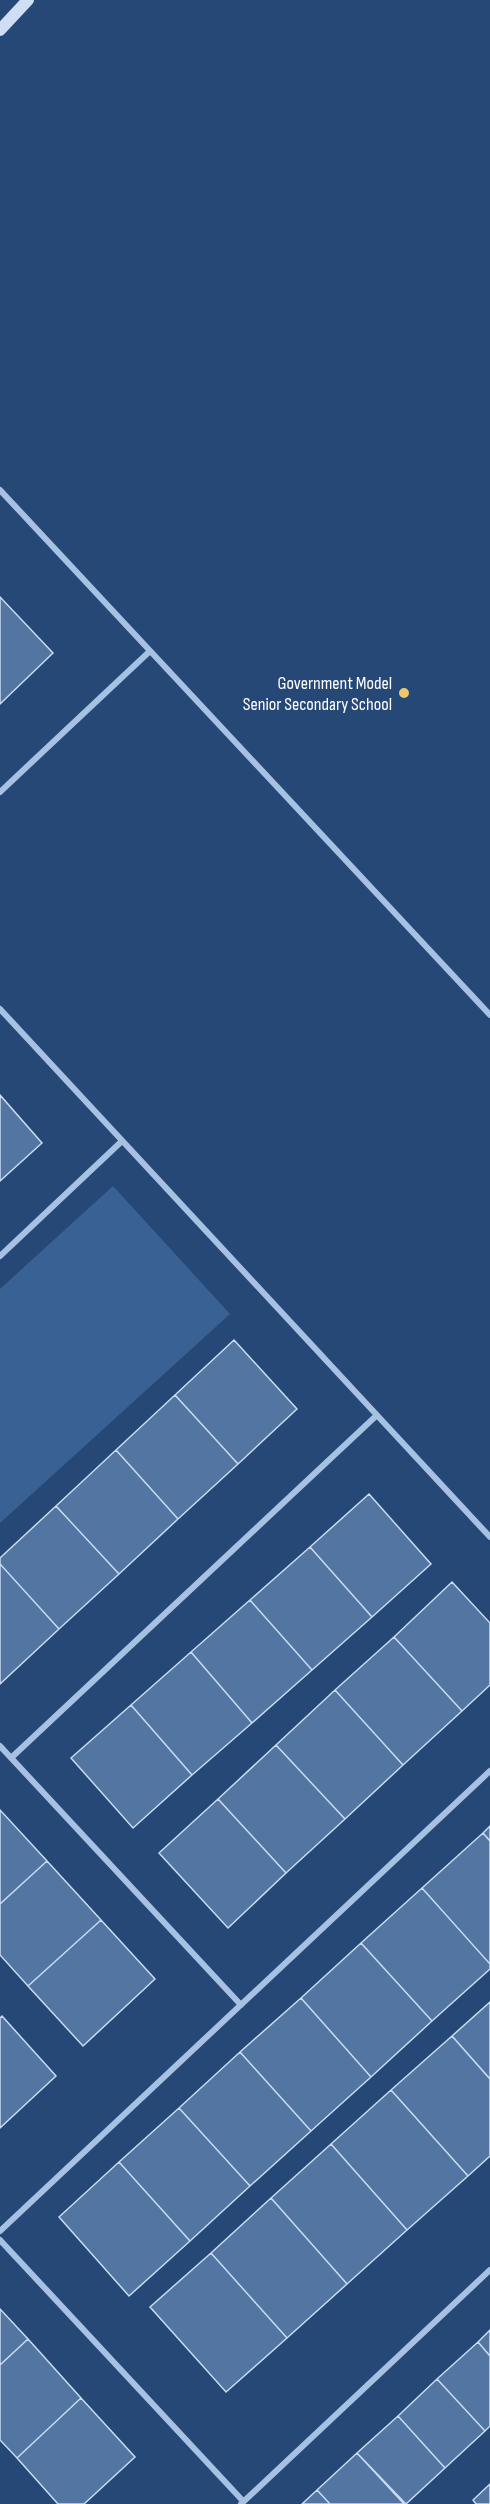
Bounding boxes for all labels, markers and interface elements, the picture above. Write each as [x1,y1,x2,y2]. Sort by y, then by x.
place label: Government Model Senior Secondary School [243,673,392,715]
marker: Government Model Senior Secondary School [397,686,411,700]

